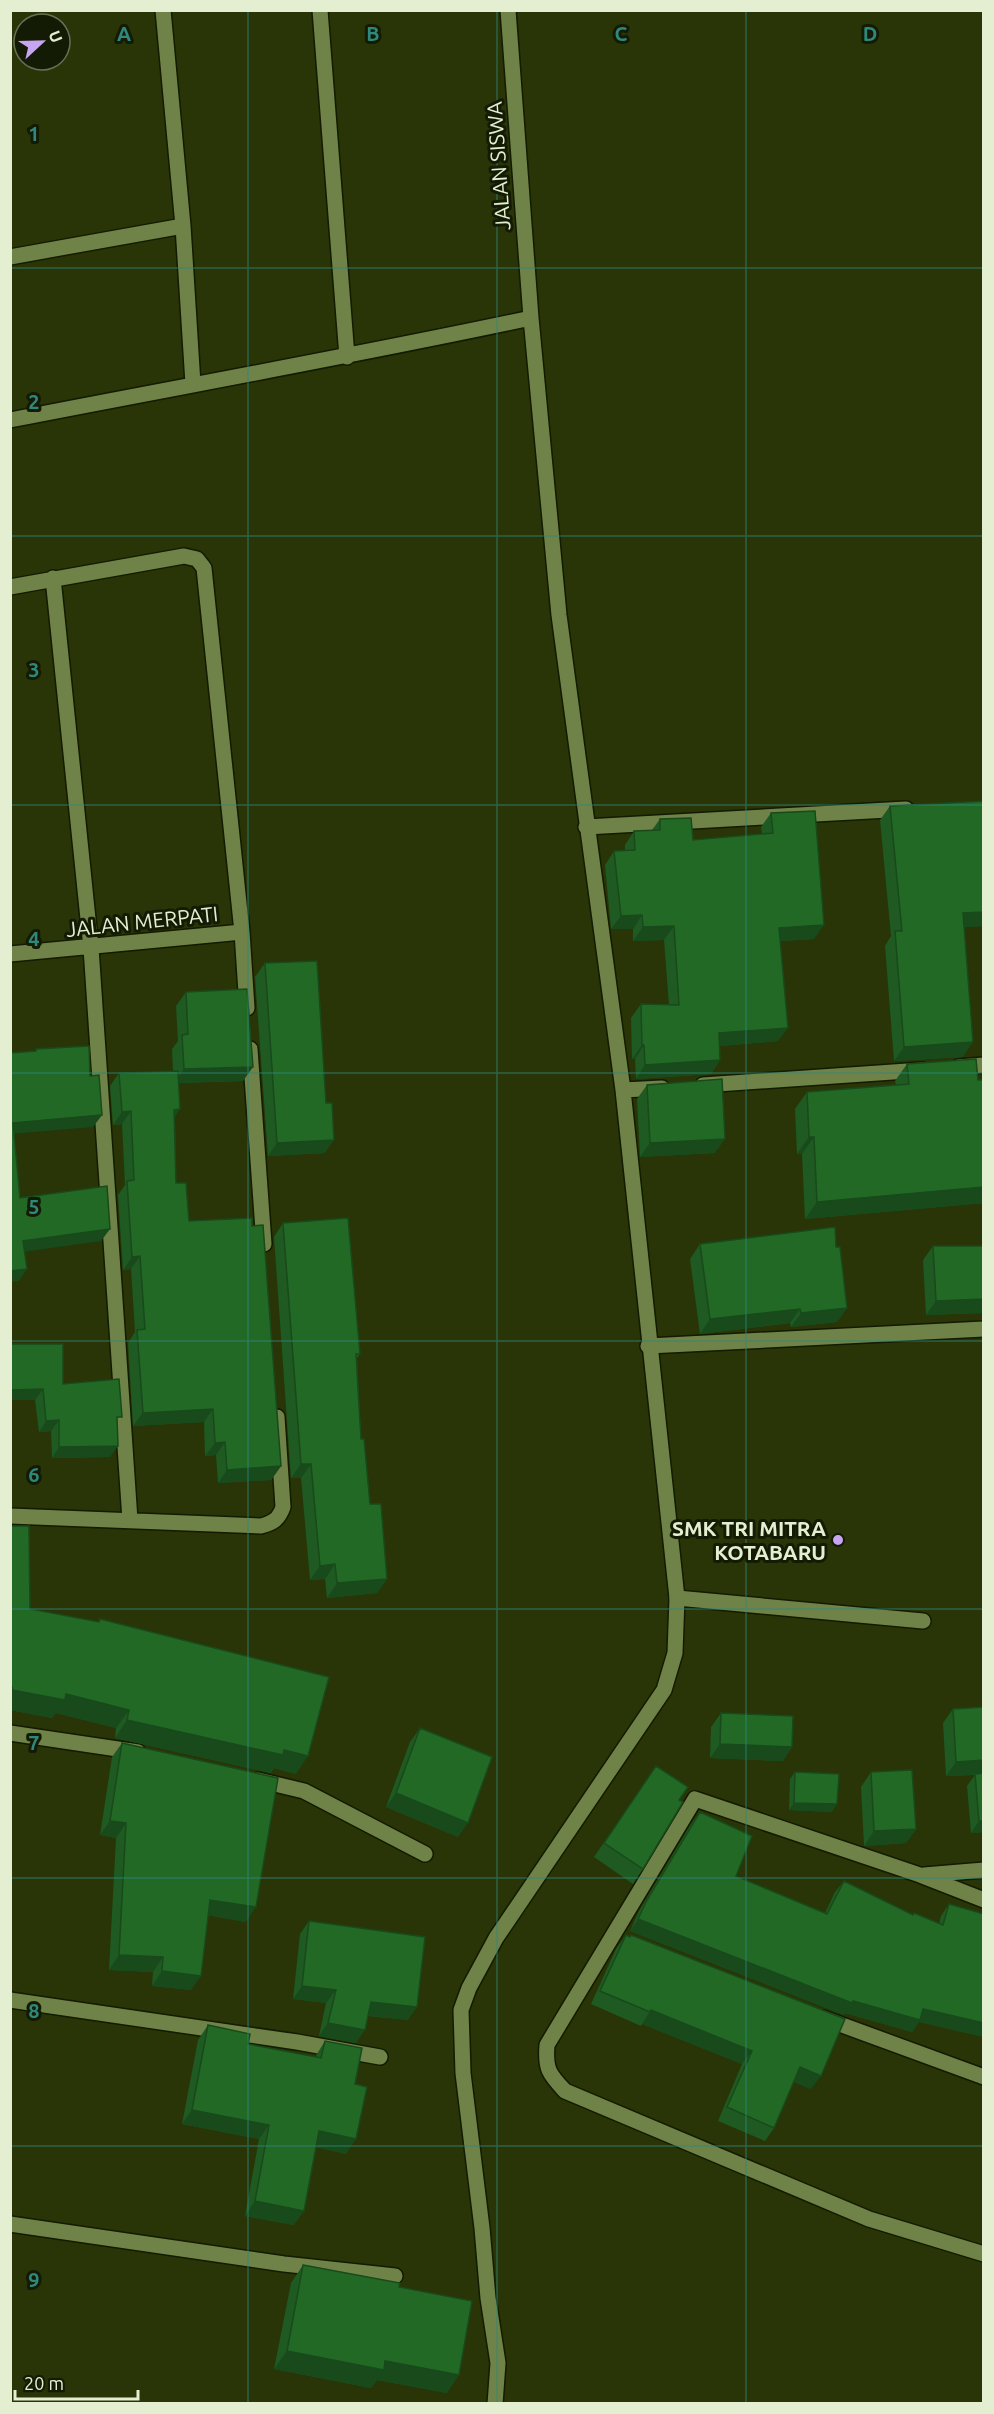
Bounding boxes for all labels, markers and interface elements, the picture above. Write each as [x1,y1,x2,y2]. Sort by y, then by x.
north arrow [12,12,72,72]
text: A [117,22,131,45]
text: B [366,22,380,45]
text: C [615,22,628,45]
text: D [863,22,877,45]
text: U [45,28,66,45]
street label: JALAN SISWA [482,101,514,231]
text: 1 [28,122,40,145]
text: 2 [28,390,40,413]
text: 3 [28,658,40,681]
street label: JALAN MERPATI [65,901,219,941]
text: 4 [28,927,40,950]
text: 5 [28,1195,40,1218]
text: 6 [28,1463,40,1486]
place label: SMK TRI MITRA KOTABARU [672,1516,826,1564]
marker: SMK TRI MITRA KOTABARU [831,1533,845,1547]
text: 7 [28,1731,40,1754]
text: 8 [28,1999,40,2022]
text: 9 [28,2268,40,2291]
scale bar [15,2363,138,2401]
text: 20 m [24,2373,64,2393]

